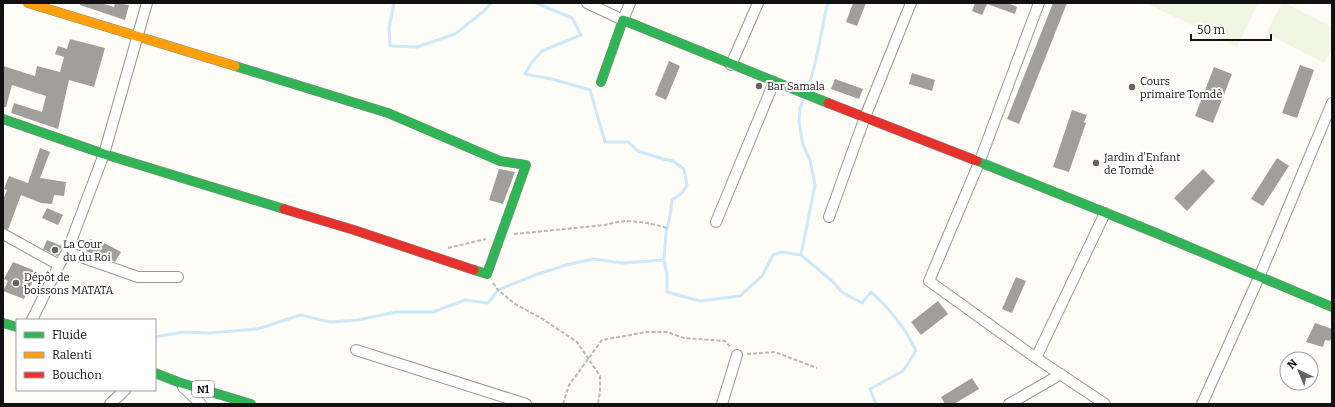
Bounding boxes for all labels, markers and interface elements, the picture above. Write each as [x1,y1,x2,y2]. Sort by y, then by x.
scale bar [1191,16,1271,42]
text: 50 m [1197,23,1226,37]
place label: Cours primaire Tomdè [1140,75,1222,101]
place label: Bar Samala [767,80,825,93]
marker: Bar Samala [754,81,764,91]
marker: Cours primaire Tomdè [1127,82,1137,92]
place label: Jardin d'Enfant de Tomdè [1103,151,1180,177]
marker: Jardin d'Enfant de Tomdè [1091,158,1101,168]
place label: La Cour du du Roi [63,238,111,264]
marker: La Cour du du Roi [50,245,60,255]
place label: Dépôt de boissons MATATA [24,271,114,297]
marker: Dépôt de boissons MATATA [11,278,21,288]
legend [16,319,156,391]
text: Fluide [52,328,87,342]
text: Ralenti [52,348,92,362]
north arrow [1279,351,1319,391]
text: N [1285,356,1300,372]
text: Bouchon [52,368,102,382]
road number: N1 [192,381,214,397]

